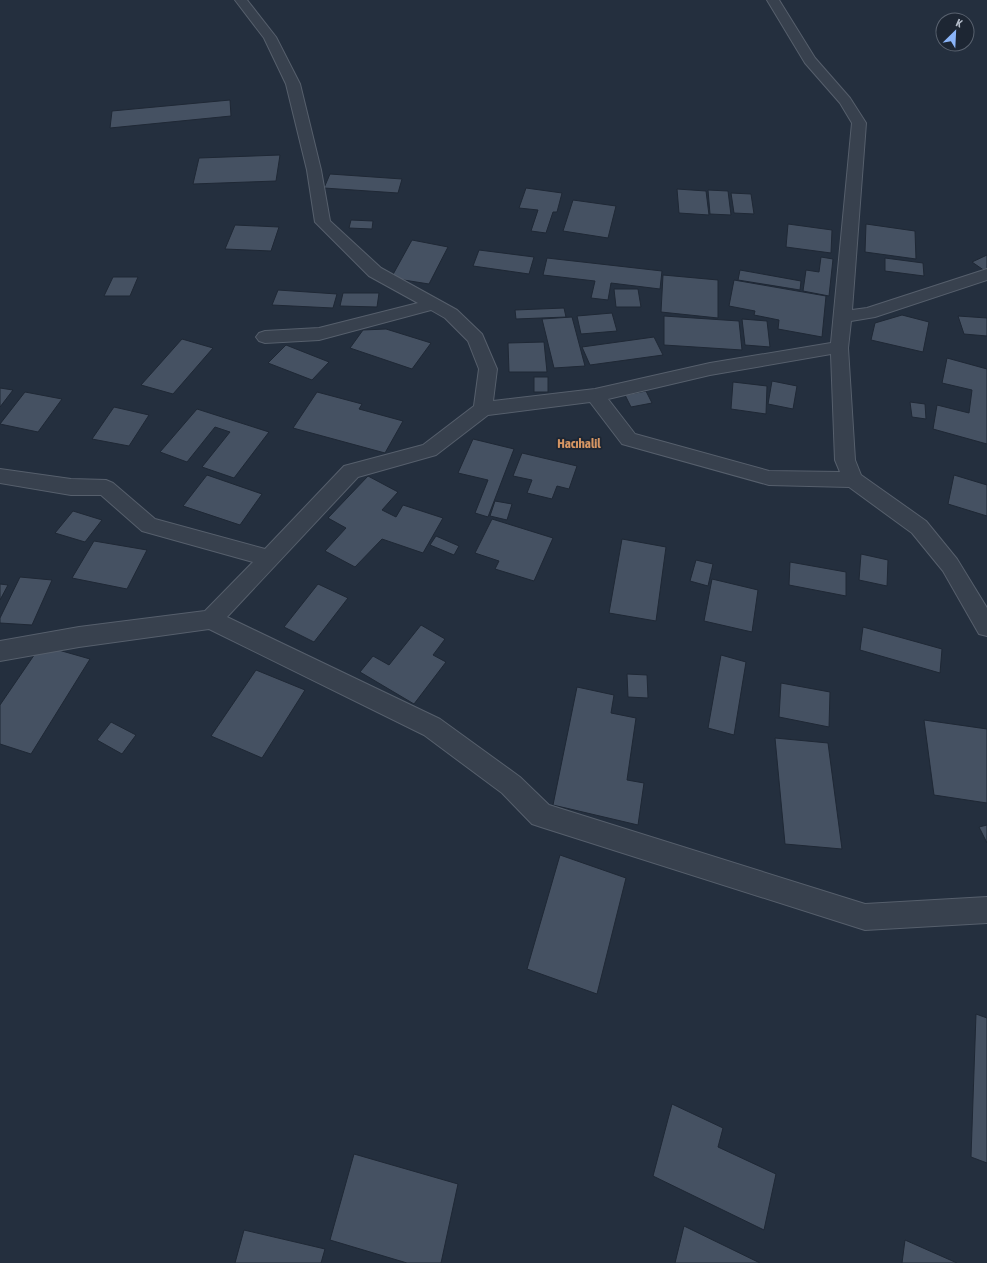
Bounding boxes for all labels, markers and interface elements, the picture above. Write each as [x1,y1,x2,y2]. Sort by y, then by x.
north arrow [935,12,975,52]
text: K [954,16,965,30]
district label: Hacıhalil [557,436,601,451]

